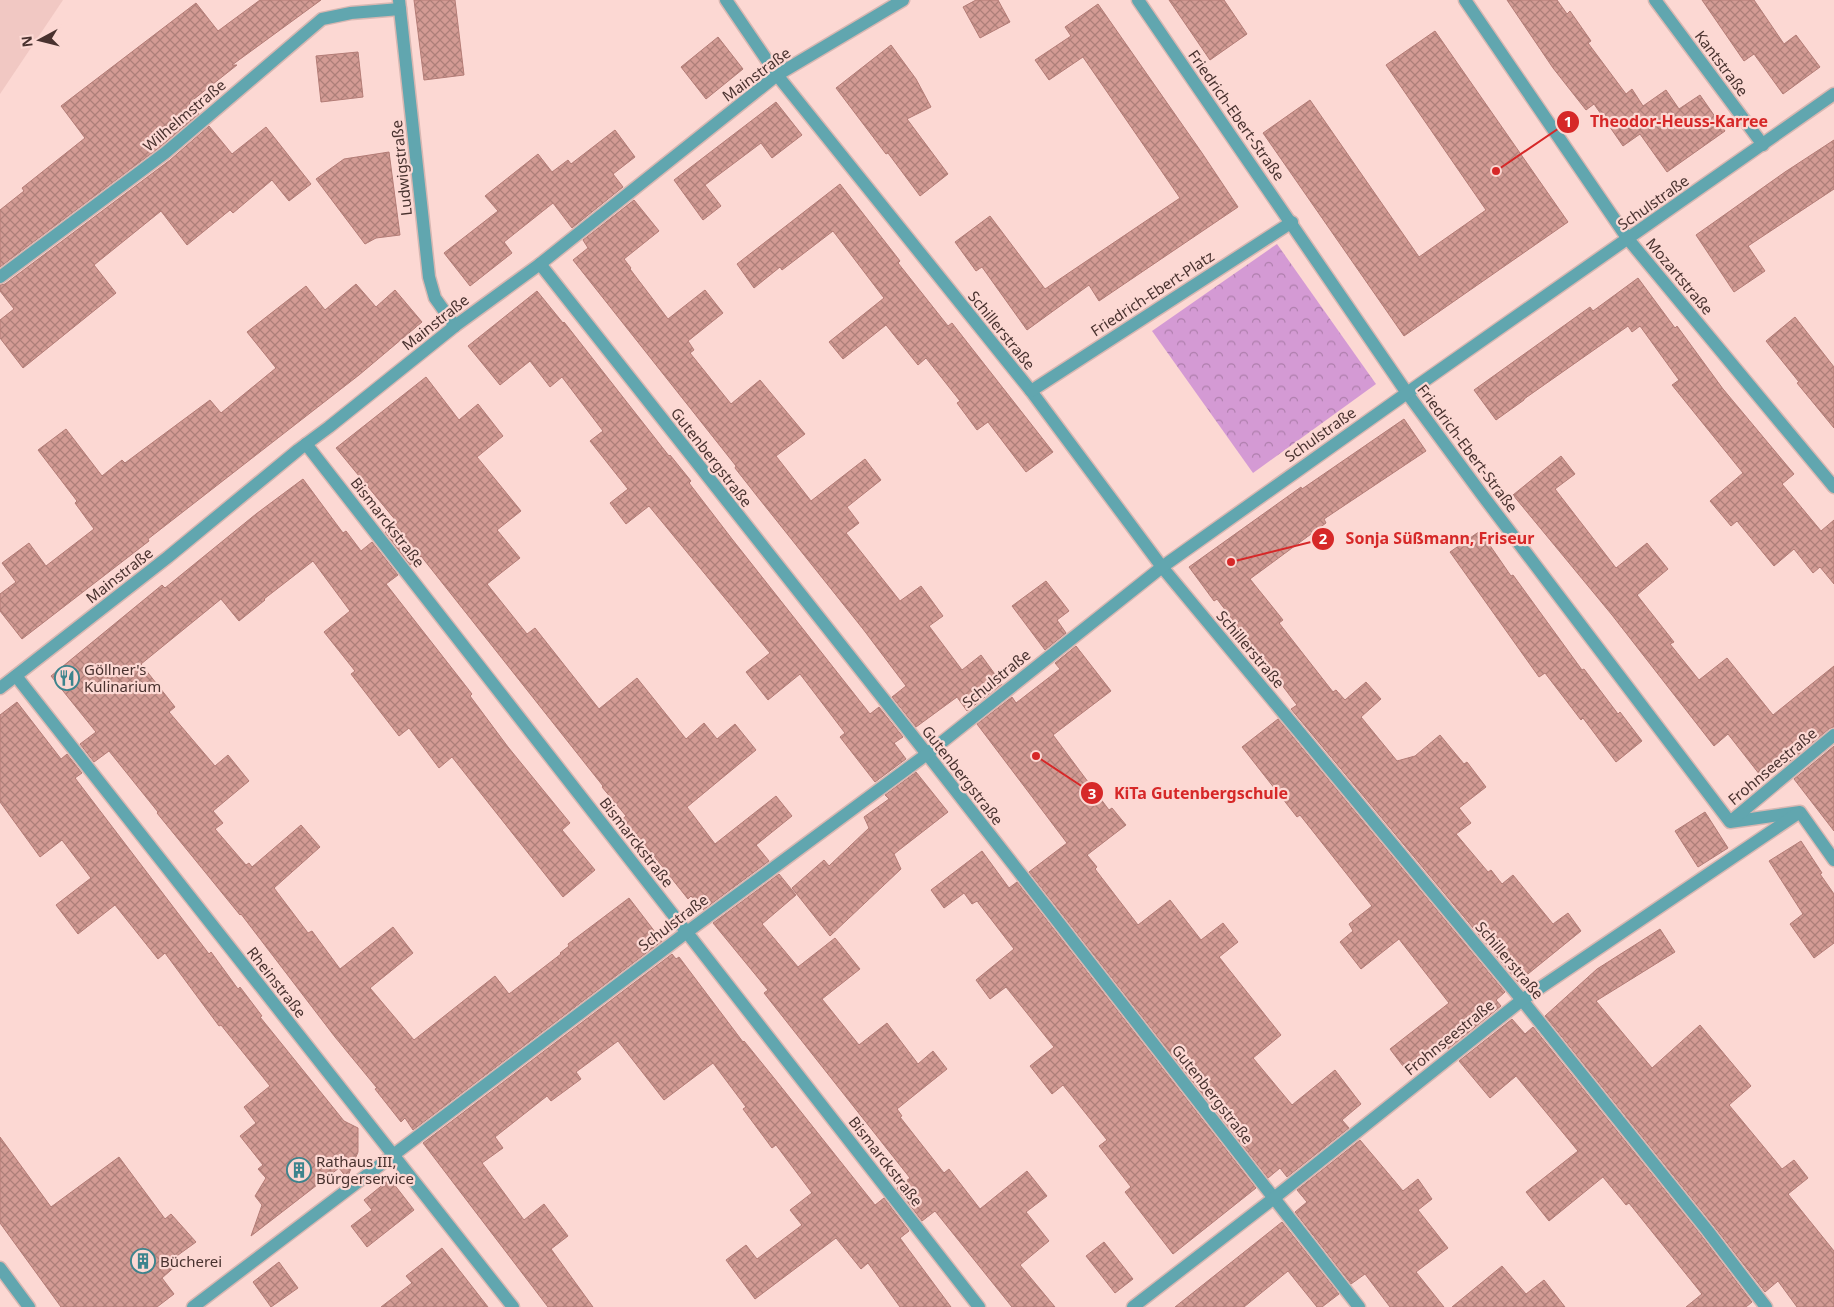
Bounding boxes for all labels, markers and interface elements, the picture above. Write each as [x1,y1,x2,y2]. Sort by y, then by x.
north arrow [15,15,65,65]
street label: Kantstraße [1691,26,1753,100]
text: N [16,35,37,48]
street label: Mainstraße [718,42,794,106]
street label: Friedrich-Ebert-Straße [1184,46,1290,184]
street label: Wilhelmstraße [138,75,230,155]
callout: Theodor-Heuss-Karree [1555,106,1778,137]
text: Theodor-Heuss-Karree [1590,110,1768,132]
text: 1 [1564,111,1572,131]
street label: Ludwigstraße [386,119,416,217]
street label: Schulstraße [1613,170,1693,234]
street label: Mozartstraße [1642,233,1718,319]
street label: Friedrich-Ebert-Platz [1087,246,1217,340]
street label: Schillerstraße [964,286,1040,374]
street label: Mainstraße [397,289,473,355]
street label: Friedrich-Ebert-Straße [1413,380,1523,516]
street label: Schulstraße [1280,402,1360,466]
street label: Gutenbergstraße [667,403,757,511]
street label: Bismarckstraße [347,473,429,571]
callout: Sonja Süßmann, Friseur [1311,523,1544,554]
text: Sonja Süßmann, Friseur [1346,527,1534,549]
text: 2 [1319,528,1328,548]
street label: Mainstraße [81,542,157,608]
street label: Schillerstraße [1213,606,1289,692]
street label: Schulstraße [958,644,1034,712]
place label: Göllner's Kulinarium [84,659,161,696]
restaurant icon: Göllner's Kulinarium [54,665,80,691]
street label: Gutenbergstraße [918,721,1008,829]
street label: Frohnseestraße [1723,723,1821,809]
callout: KiTa Gutenbergschule [1079,778,1298,809]
text: KiTa Gutenbergschule [1114,782,1288,804]
text: 3 [1088,783,1096,803]
street label: Bismarckstraße [596,793,678,891]
street label: Schulstraße [634,889,712,955]
street label: Schillerstraße [1472,917,1548,1003]
street label: Rheinstraße [243,942,311,1022]
street label: Frohnseestraße [1400,995,1498,1079]
street label: Gutenbergstraße [1168,1040,1258,1148]
street label: Bismarckstraße [845,1112,927,1210]
place label: Rathaus III, Bürgerservice [316,1151,414,1188]
building icon: Rathaus III, Bürgerservice [286,1157,312,1183]
building icon: Bücherei [130,1248,156,1274]
place label: Bücherei [160,1251,222,1271]

